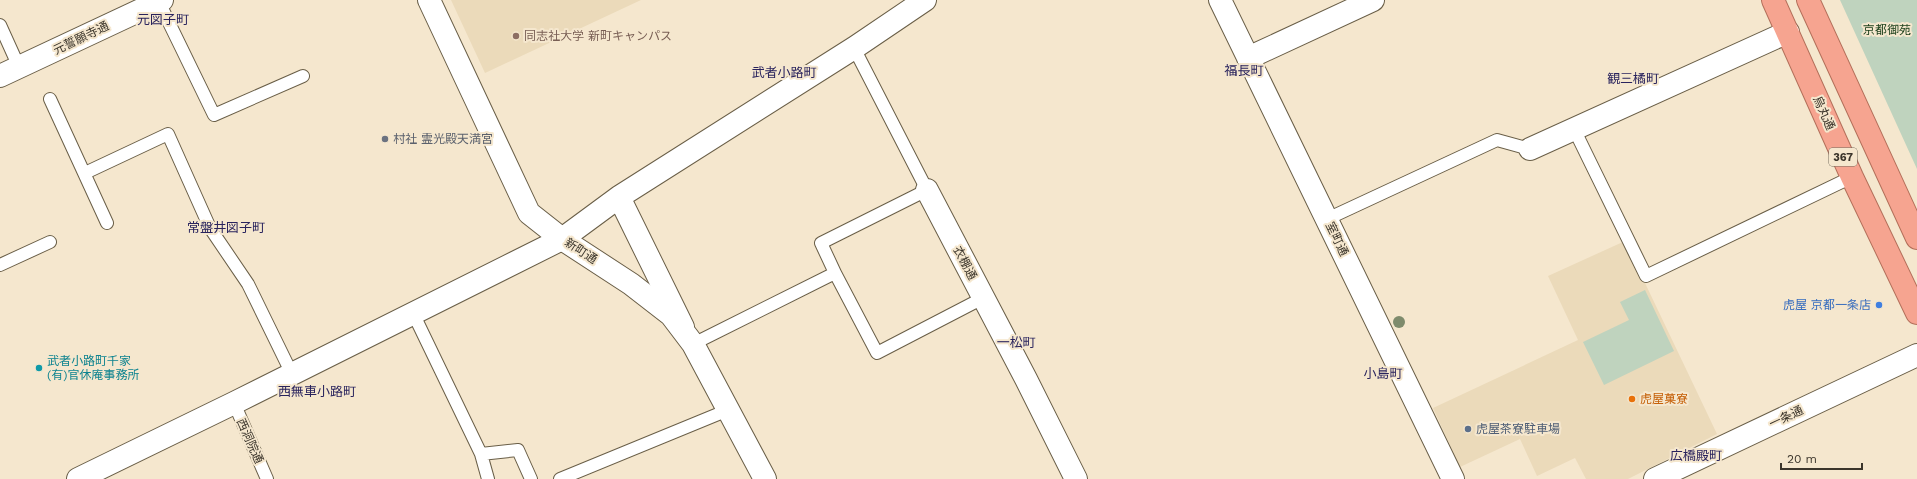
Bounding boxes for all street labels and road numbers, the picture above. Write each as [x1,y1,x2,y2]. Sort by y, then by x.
street label: 元誓願寺通 [51,19,111,57]
street label: 烏丸通 [1810,94,1838,132]
road number: 367 [1829,148,1857,166]
street label: 室町通 [1323,220,1351,258]
street label: 新町通 [562,235,600,267]
street label: 衣棚通 [950,244,980,282]
street label: 一条通 [1767,403,1805,431]
street label: 西洞院通 [234,416,266,466]

